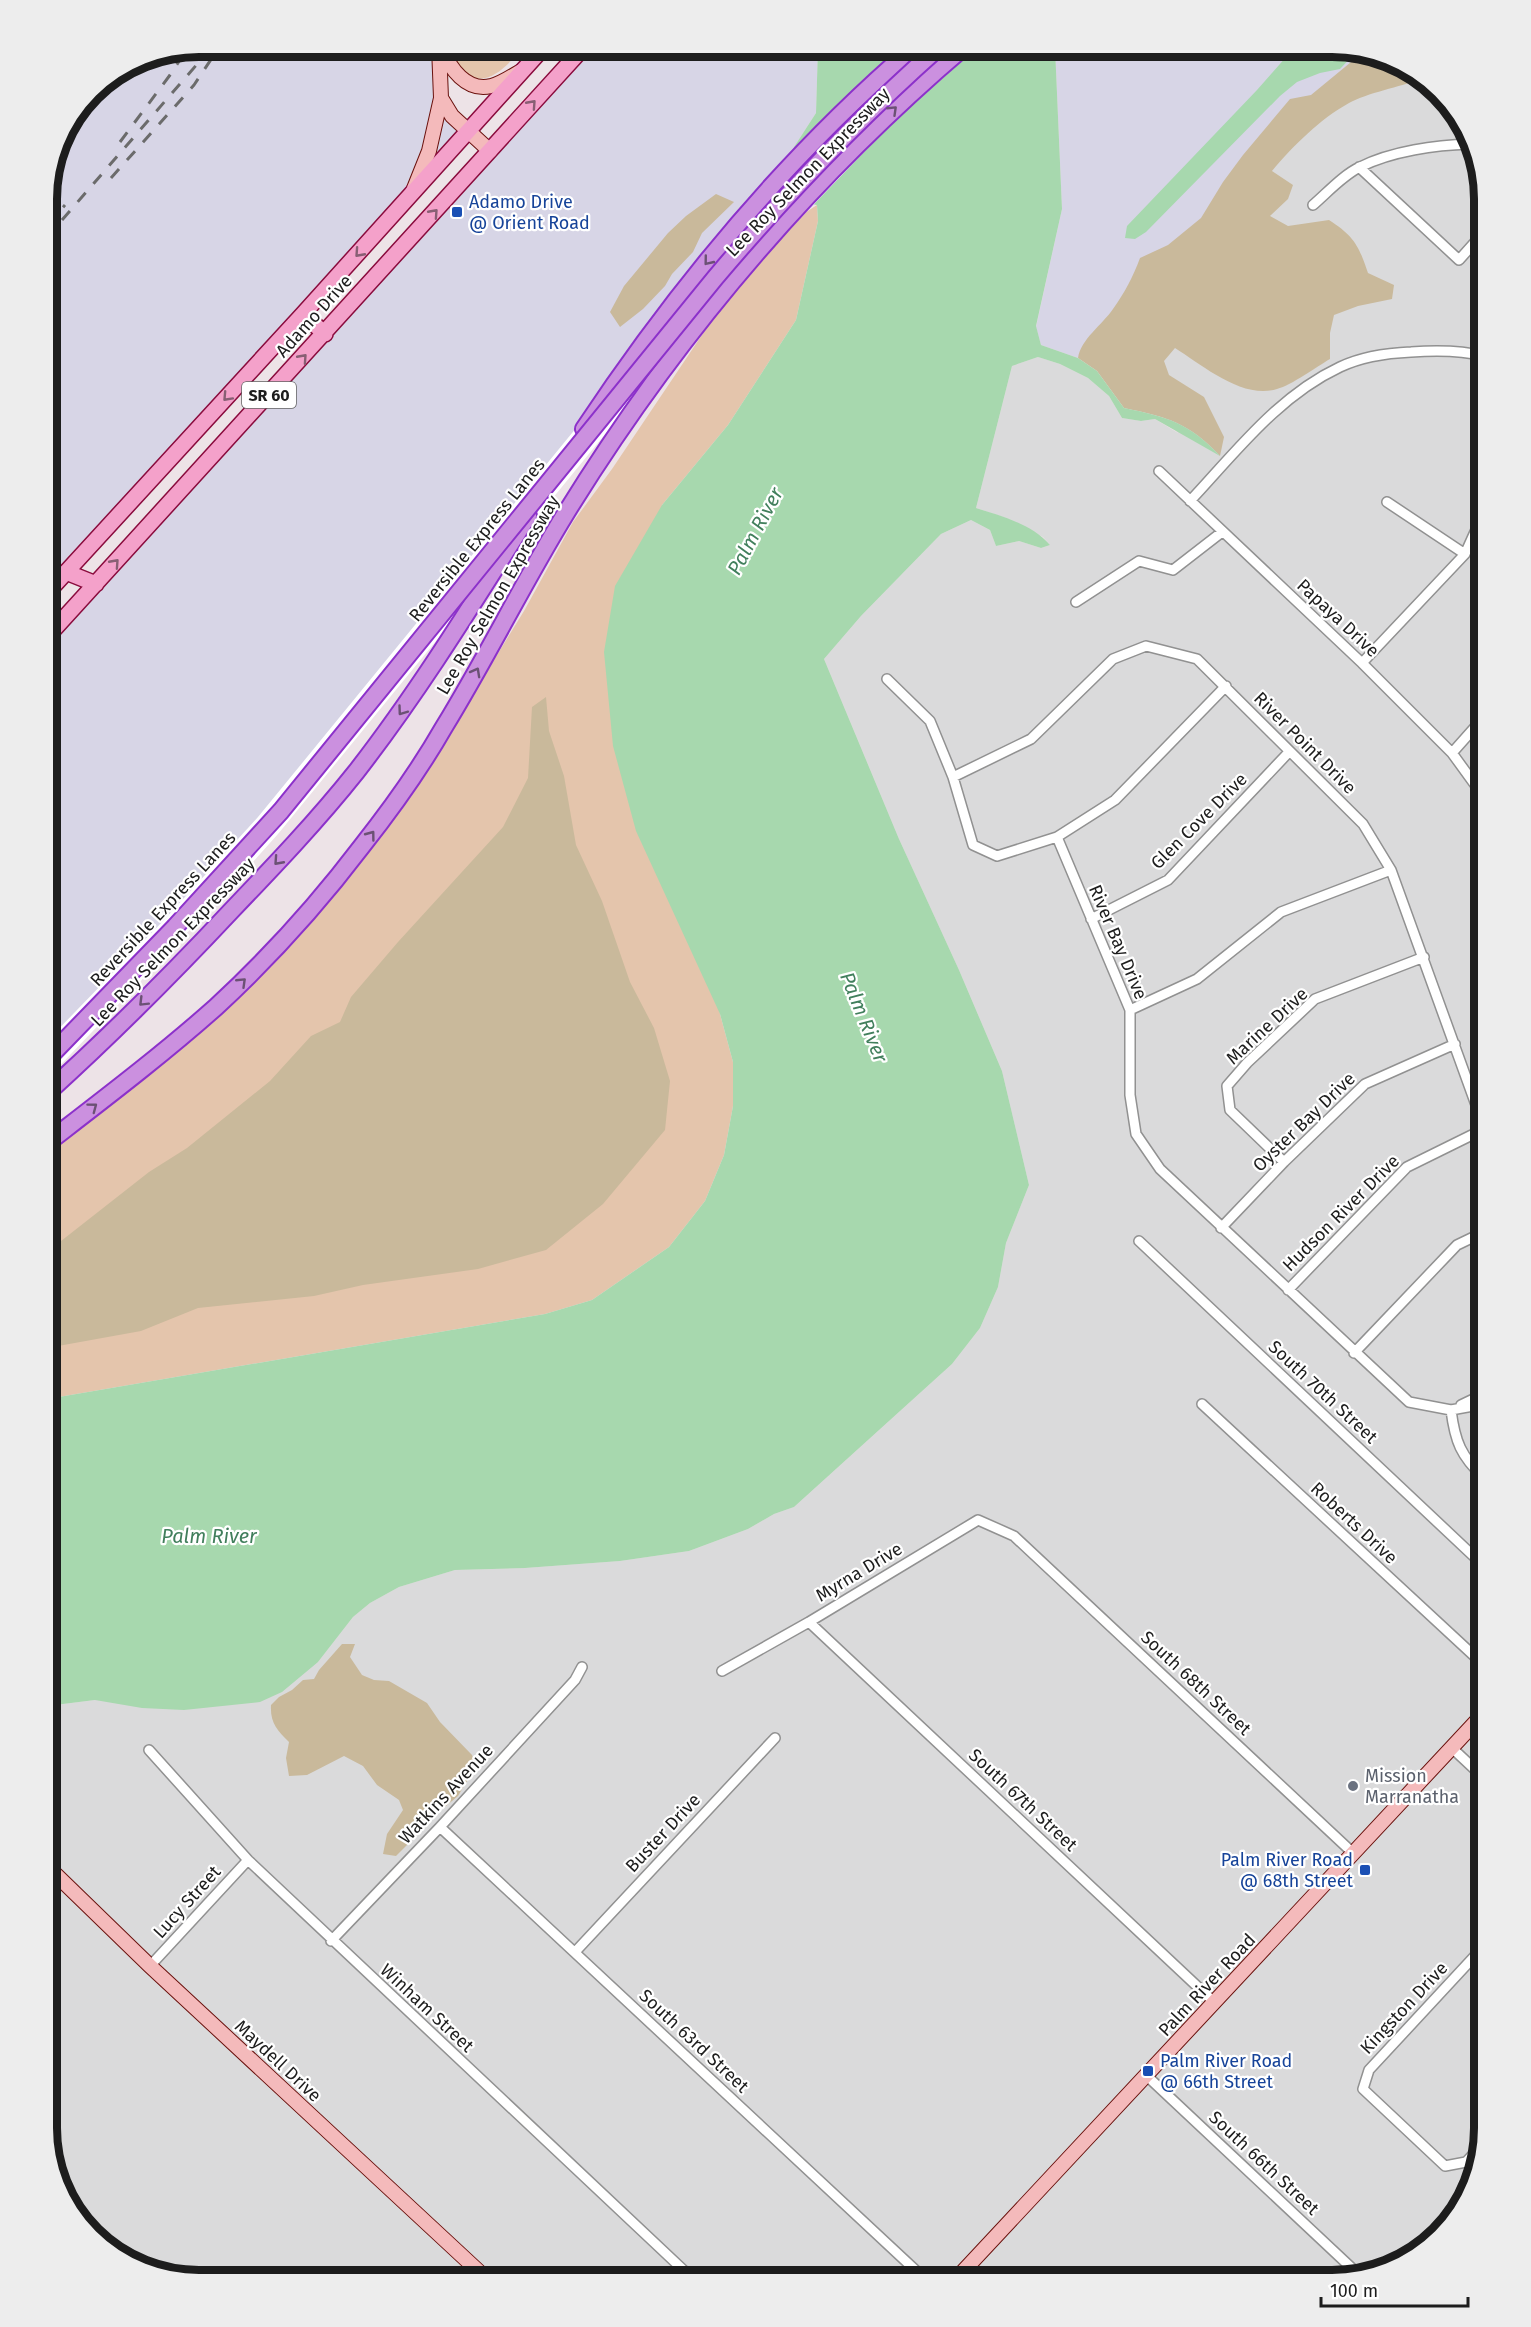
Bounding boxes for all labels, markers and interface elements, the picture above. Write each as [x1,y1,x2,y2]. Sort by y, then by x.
street label: Lee Roy Selmon Expressway [721,83,895,261]
one-way arrow [525,100,536,111]
one-way arrow [886,107,897,118]
place label: Adamo Drive @ Orient Road [469,191,590,234]
marker: Adamo Drive @ Orient Road [450,205,464,219]
one-way arrow [427,209,438,220]
one-way arrow [355,246,366,257]
one-way arrow [704,254,715,265]
street label: Adamo Drive [271,270,357,362]
one-way arrow [296,354,307,364]
road number: SR 60 [242,382,296,408]
one-way arrow [223,390,234,401]
street label: Reversible Express Lanes [404,454,550,626]
water label: Palm River [722,482,789,579]
street label: Lee Roy Selmon Expressway [432,491,564,699]
one-way arrow [108,560,119,570]
street label: Papaya Drive [1292,574,1384,662]
one-way arrow [469,668,481,678]
street label: River Point Drive [1249,687,1361,799]
one-way arrow [398,704,409,715]
street label: Glen Cove Drive [1146,768,1252,874]
street label: Reversible Express Lanes [86,827,240,991]
one-way arrow [363,831,374,842]
street label: Lee Roy Selmon Expressway [86,853,260,1031]
one-way arrow [274,855,285,865]
street label: River Bay Drive [1084,881,1152,1003]
water label: Palm River [835,968,893,1067]
one-way arrow [235,978,246,989]
street label: Marine Drive [1222,983,1312,1069]
one-way arrow [140,995,151,1006]
street label: Oyster Bay Drive [1248,1068,1360,1176]
one-way arrow [86,1104,97,1115]
street label: Hudson River Drive [1278,1150,1404,1276]
street label: South 70th Street [1264,1336,1382,1448]
street label: Roberts Drive [1306,1477,1402,1569]
water label: Palm River [161,1524,258,1548]
street label: Myrna Drive [812,1538,906,1606]
street label: South 68th Street [1136,1626,1256,1740]
street label: Watkins Avenue [394,1740,498,1848]
street label: South 67th Street [964,1744,1082,1856]
place label: Mission Marranatha [1365,1765,1459,1808]
marker: Mission Marranatha [1346,1779,1360,1793]
street label: Buster Drive [621,1789,705,1877]
place label: Palm River Road @ 68th Street [1221,1849,1353,1892]
street label: Lucy Street [149,1861,226,1943]
marker: Palm River Road @ 68th Street [1358,1863,1372,1877]
street label: Palm River Road [1154,1929,1260,2041]
street label: Kingston Drive [1356,1957,1452,2059]
street label: Winham Street [376,1959,479,2057]
street label: South 63rd Street [635,1985,754,2098]
street label: Maydell Drive [230,2015,326,2107]
place label: Palm River Road @ 66th Street [1160,2050,1292,2093]
marker: Palm River Road @ 66th Street [1141,2064,1155,2078]
street label: South 66th Street [1204,2106,1324,2220]
scale bar [1321,2270,1468,2308]
text: 100 m [1330,2280,1378,2302]

